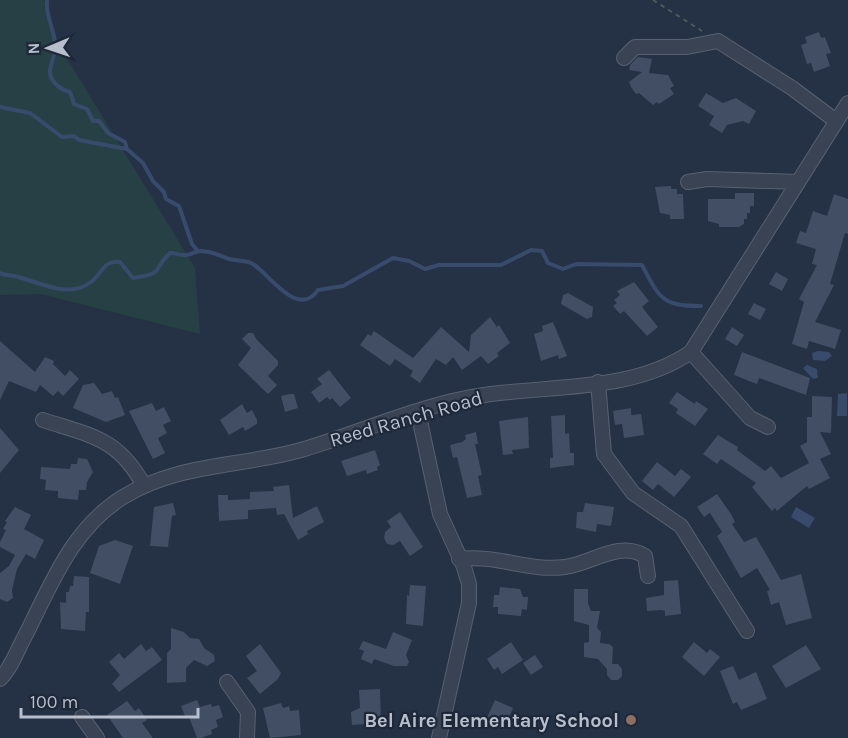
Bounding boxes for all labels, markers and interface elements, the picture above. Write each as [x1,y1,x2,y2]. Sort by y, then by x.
north arrow [18,18,78,78]
text: N [24,42,43,55]
street label: Reed Ranch Road [327,386,485,452]
scale bar [21,681,198,719]
text: 100 m [30,691,78,713]
place label: Bel Aire Elementary School [364,709,619,732]
marker: Bel Aire Elementary School [624,713,638,727]

